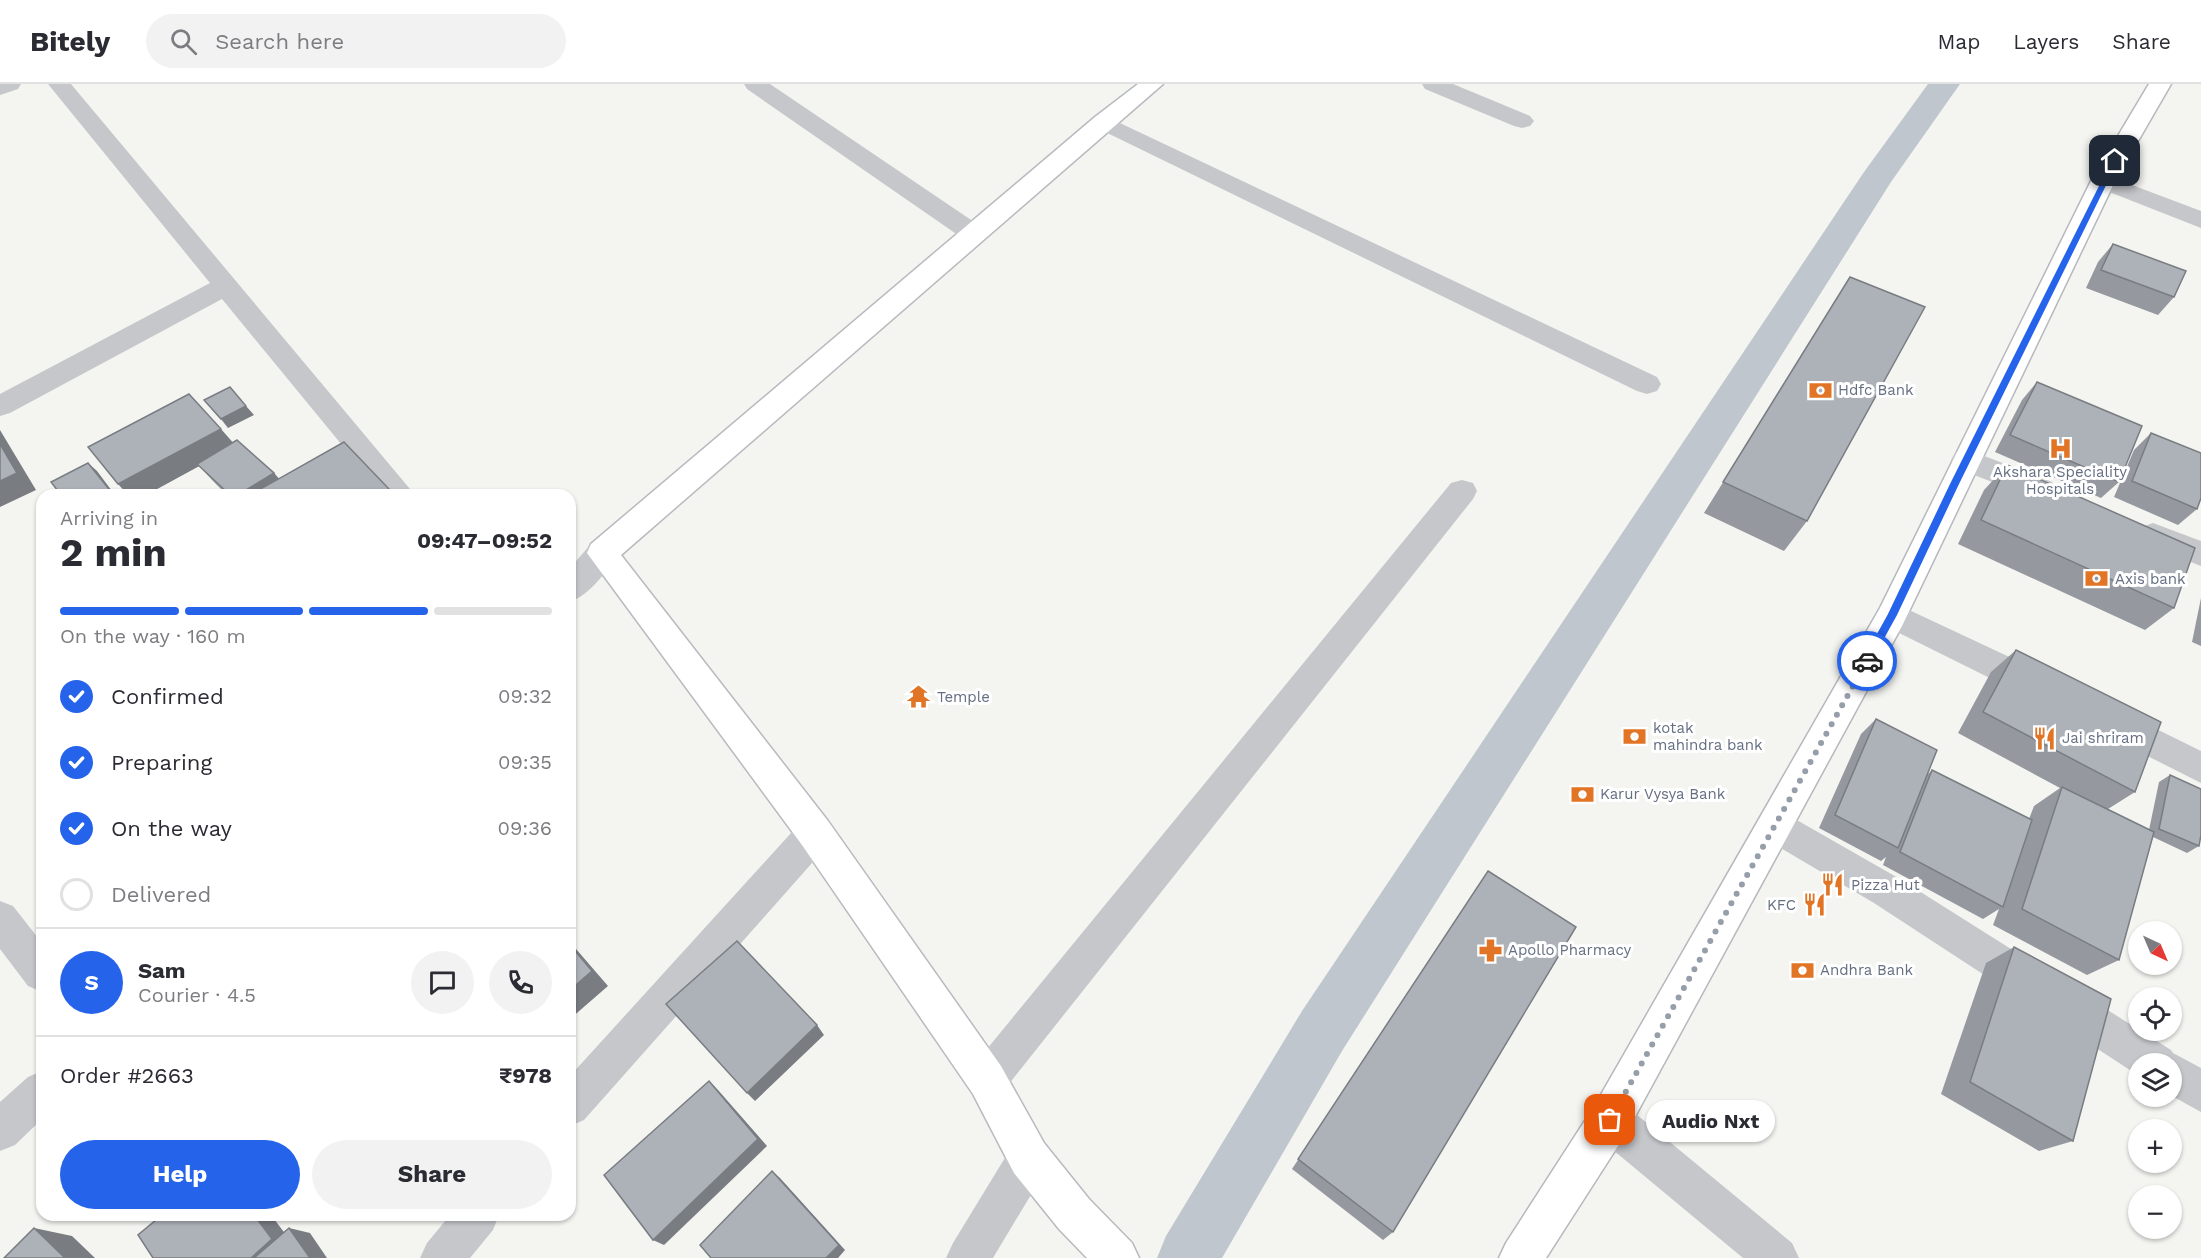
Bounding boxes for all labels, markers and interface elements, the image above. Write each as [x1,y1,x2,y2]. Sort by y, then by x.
search box [146,14,566,68]
text: Bitely [30,25,110,58]
icon: search [167,25,200,58]
text: Search here [215,29,344,54]
text: Map [1937,29,1980,54]
text: Layers [2013,29,2079,54]
text: Share [2112,29,2171,54]
pin [2089,135,2140,186]
icon: home [2098,144,2131,177]
bank icon: Hdfc Bank [1807,377,1833,403]
place label: Hdfc Bank [1838,381,1914,399]
hospital icon: Akshara Speciality Hospitals [2047,435,2073,461]
place label: Akshara Speciality Hospitals [1993,463,2127,498]
text: Arriving in [60,506,158,530]
text: 09:47–09:52 [417,528,552,553]
text: 2 min [60,530,167,575]
bank icon: Axis bank [2084,566,2110,592]
place label: Axis bank [2115,570,2186,588]
text: On the way · 160 m [60,624,245,648]
courier [1837,631,1897,691]
icon: car [1851,645,1884,678]
icon: check [60,680,93,713]
text: Confirmed [111,684,224,709]
text: 09:32 [498,684,552,708]
temple icon: Temple [906,684,932,710]
place label: Temple [937,688,990,706]
place label: kotak mahindra bank [1653,719,1763,754]
bank icon: kotak mahindra bank [1622,724,1648,750]
restaurant icon: Jai shriram [2031,725,2057,751]
place label: Jai shriram [2062,729,2144,747]
icon: check [60,746,93,779]
text: Preparing [111,750,212,775]
text: 09:35 [498,750,552,774]
bank icon: Karur Vysya Bank [1569,781,1595,807]
place label: Karur Vysya Bank [1600,785,1726,803]
icon: check [60,812,93,845]
text: On the way [111,816,232,841]
text: 09:36 [497,816,552,840]
restaurant icon: Pizza Hut [1820,872,1846,898]
place label: Pizza Hut [1851,876,1921,894]
text: Delivered [111,882,211,907]
restaurant icon: KFC [1801,892,1827,918]
place label: KFC [1767,896,1796,914]
north arrow [2128,921,2182,975]
map controls [2128,921,2182,1239]
pharmacy icon: Apollo Pharmacy [1477,937,1503,963]
place label: Apollo Pharmacy [1508,941,1632,959]
button: chat [411,951,474,1014]
button: phone [489,951,552,1014]
bank icon: Andhra Bank [1789,957,1815,983]
text: Sam [138,958,186,983]
place label: Andhra Bank [1820,961,1914,979]
text: S [84,970,99,995]
text: Courier · 4.5 [138,983,256,1007]
button: locate [2128,987,2182,1041]
button: layers [2128,1053,2182,1107]
text: Order #2663 [60,1063,194,1088]
text: ₹978 [499,1063,552,1088]
pin [1584,1094,1635,1145]
callout: Audio Nxt [1646,1099,1775,1141]
icon: bag [1593,1103,1626,1136]
text: Audio Nxt [1662,1109,1759,1133]
button: + [2128,1119,2182,1173]
button: Help [60,1140,300,1209]
button: Share [312,1140,552,1209]
button: − [2128,1185,2182,1239]

